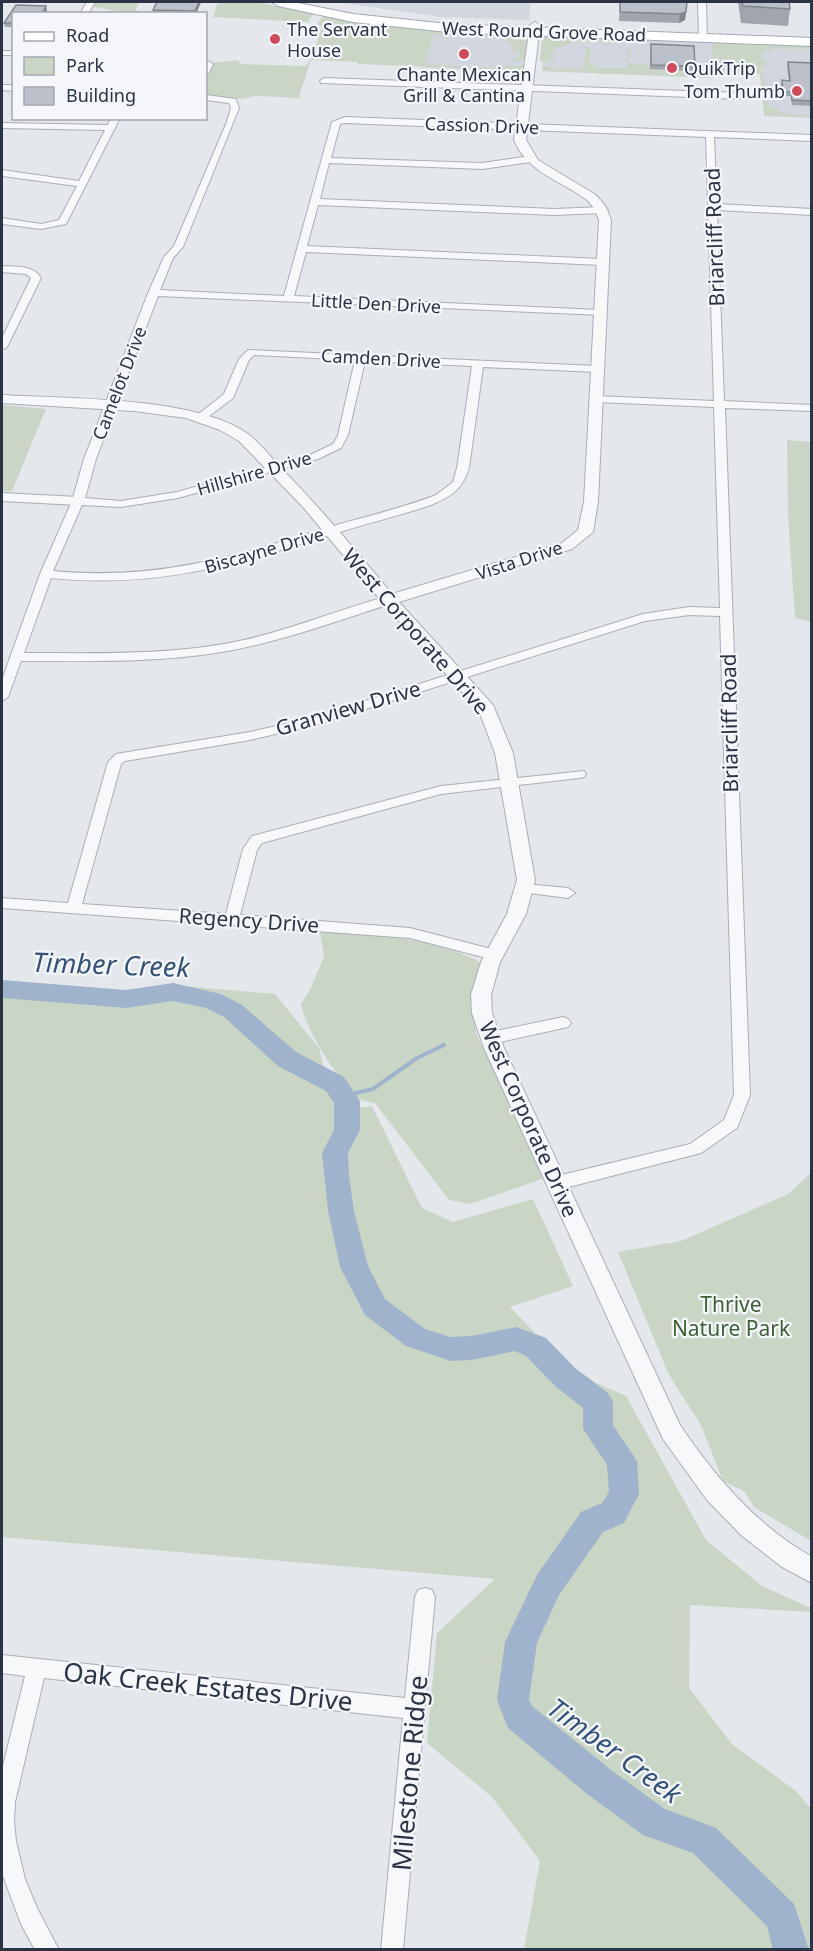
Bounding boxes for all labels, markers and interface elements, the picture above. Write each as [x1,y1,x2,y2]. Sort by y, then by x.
legend [12,12,207,120]
street label: West Round Grove Road [441,15,647,47]
place label: The Servant House [287,17,388,62]
text: Road [66,23,109,47]
marker: The Servant House [268,32,282,46]
marker: Chante Mexican Grill & Cantina [457,47,471,61]
text: Park [66,53,104,77]
place label: QuikTrip [684,56,756,80]
marker: QuikTrip [665,61,679,75]
place label: Chante Mexican Grill & Cantina [396,62,532,107]
place label: Tom Thumb [684,79,785,103]
text: Building [66,83,136,107]
marker: Tom Thumb [790,84,804,98]
street label: Cassion Drive [424,111,540,139]
street label: Briarcliff Road [698,167,730,307]
street label: Little Den Drive [310,288,442,318]
street label: Camelot Drive [86,323,152,443]
street label: Camden Drive [321,343,441,373]
street label: Hillshire Drive [194,445,314,501]
street label: Biscayne Drive [201,521,327,579]
street label: Vista Drive [473,535,565,585]
street label: West Corporate Drive [336,542,496,720]
street label: Briarcliff Road [714,653,744,793]
street label: Granview Drive [272,674,424,742]
street label: Regency Drive [178,901,320,939]
water label: Timber Creek [32,943,192,985]
street label: West Corporate Drive [473,1017,585,1221]
park label: Thrive Nature Park [672,1290,791,1342]
street label: Oak Creek Estates Drive [62,1653,354,1719]
street label: Milestone Ridge [383,1674,435,1872]
water label: Timber Creek [540,1689,691,1812]

